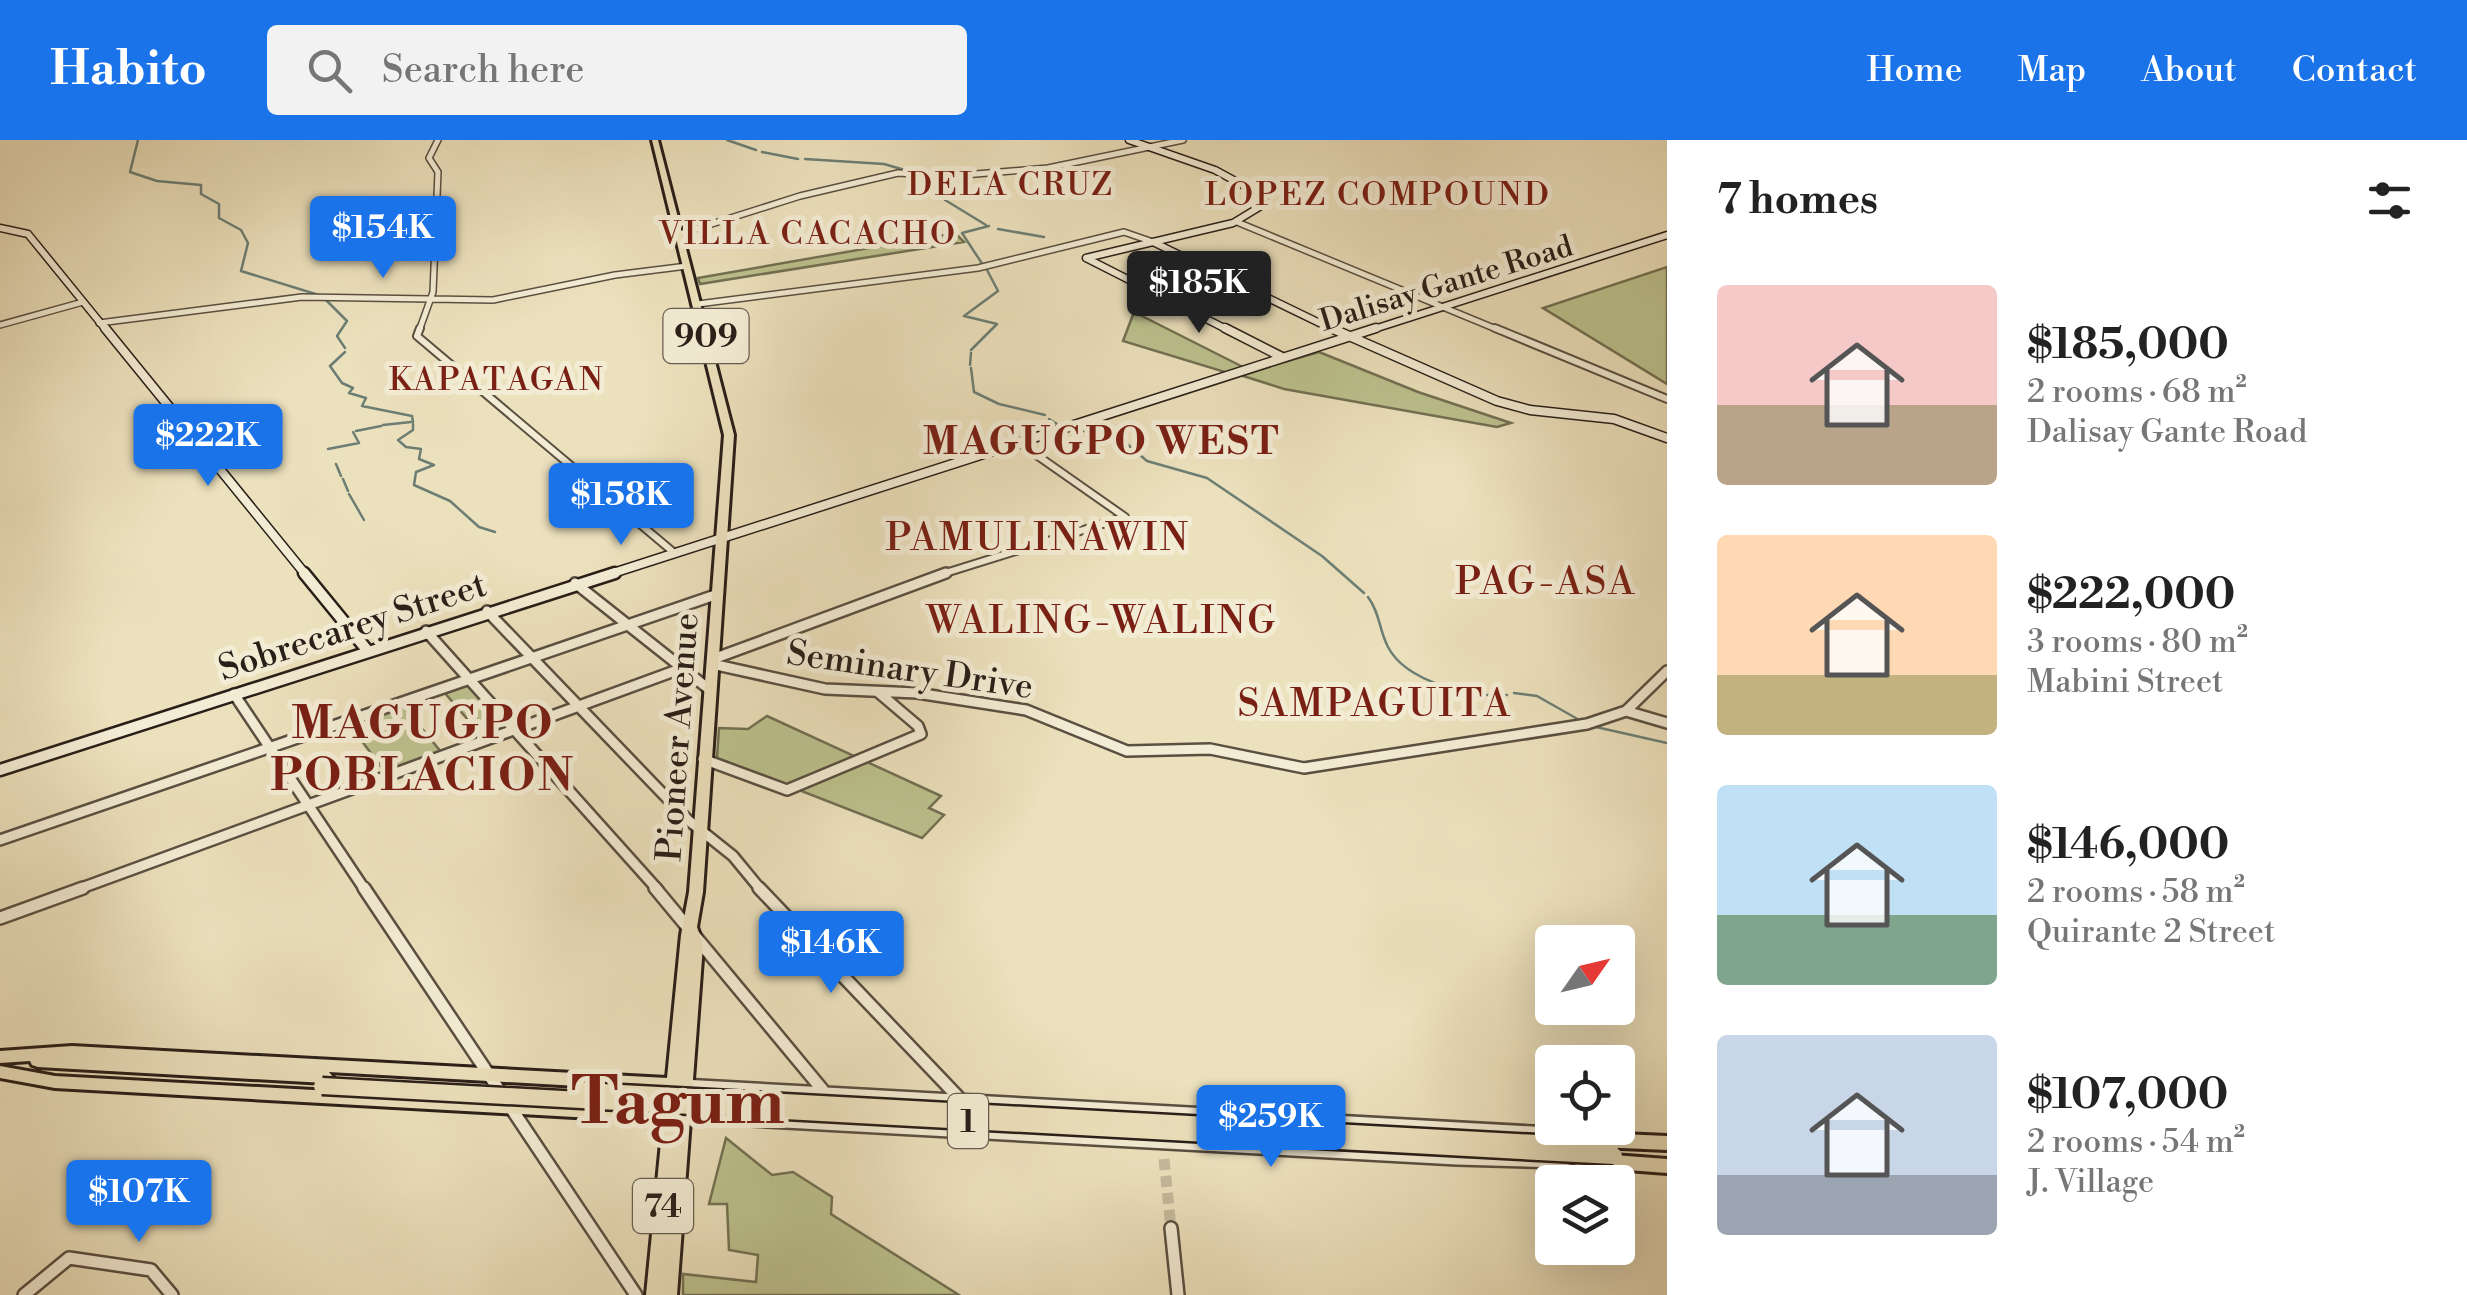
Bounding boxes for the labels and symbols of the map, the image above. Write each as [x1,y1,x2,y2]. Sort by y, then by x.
district label: DELA CRUZ [907,165,1115,205]
district label: LOPEZ COMPOUND [1205,175,1551,215]
pin: $154K [313,196,453,281]
district label: VILLA CACACHO [658,214,957,254]
street label: Dalisay Gante Road [1315,227,1577,341]
pin: $185K [1129,251,1269,336]
road number: 909 [664,309,748,363]
district label: KAPATAGAN [389,360,605,400]
pin: $222K [138,404,278,489]
district label: MAGUGPO WEST [923,419,1281,466]
pin: $158K [551,463,691,548]
district label: PAMULINAWIN [885,515,1191,562]
district label: PAG-ASA [1455,559,1637,606]
street label: Sobrecarey Street [213,564,492,691]
district label: WALING-WALING [925,598,1278,645]
street label: Pioneer Avenue [648,611,709,863]
street label: Seminary Drive [784,632,1036,709]
district label: SAMPAGUITA [1238,681,1512,728]
district label: MAGUGPO POBLACION [270,696,576,805]
pin: $146K [761,911,901,996]
north arrow [1535,925,1635,1025]
district label: Tagum [571,1063,785,1144]
pin: $259K [1201,1085,1341,1170]
road number: 1 [948,1094,988,1148]
pin: $107K [69,1160,209,1245]
road number: 74 [633,1179,693,1233]

